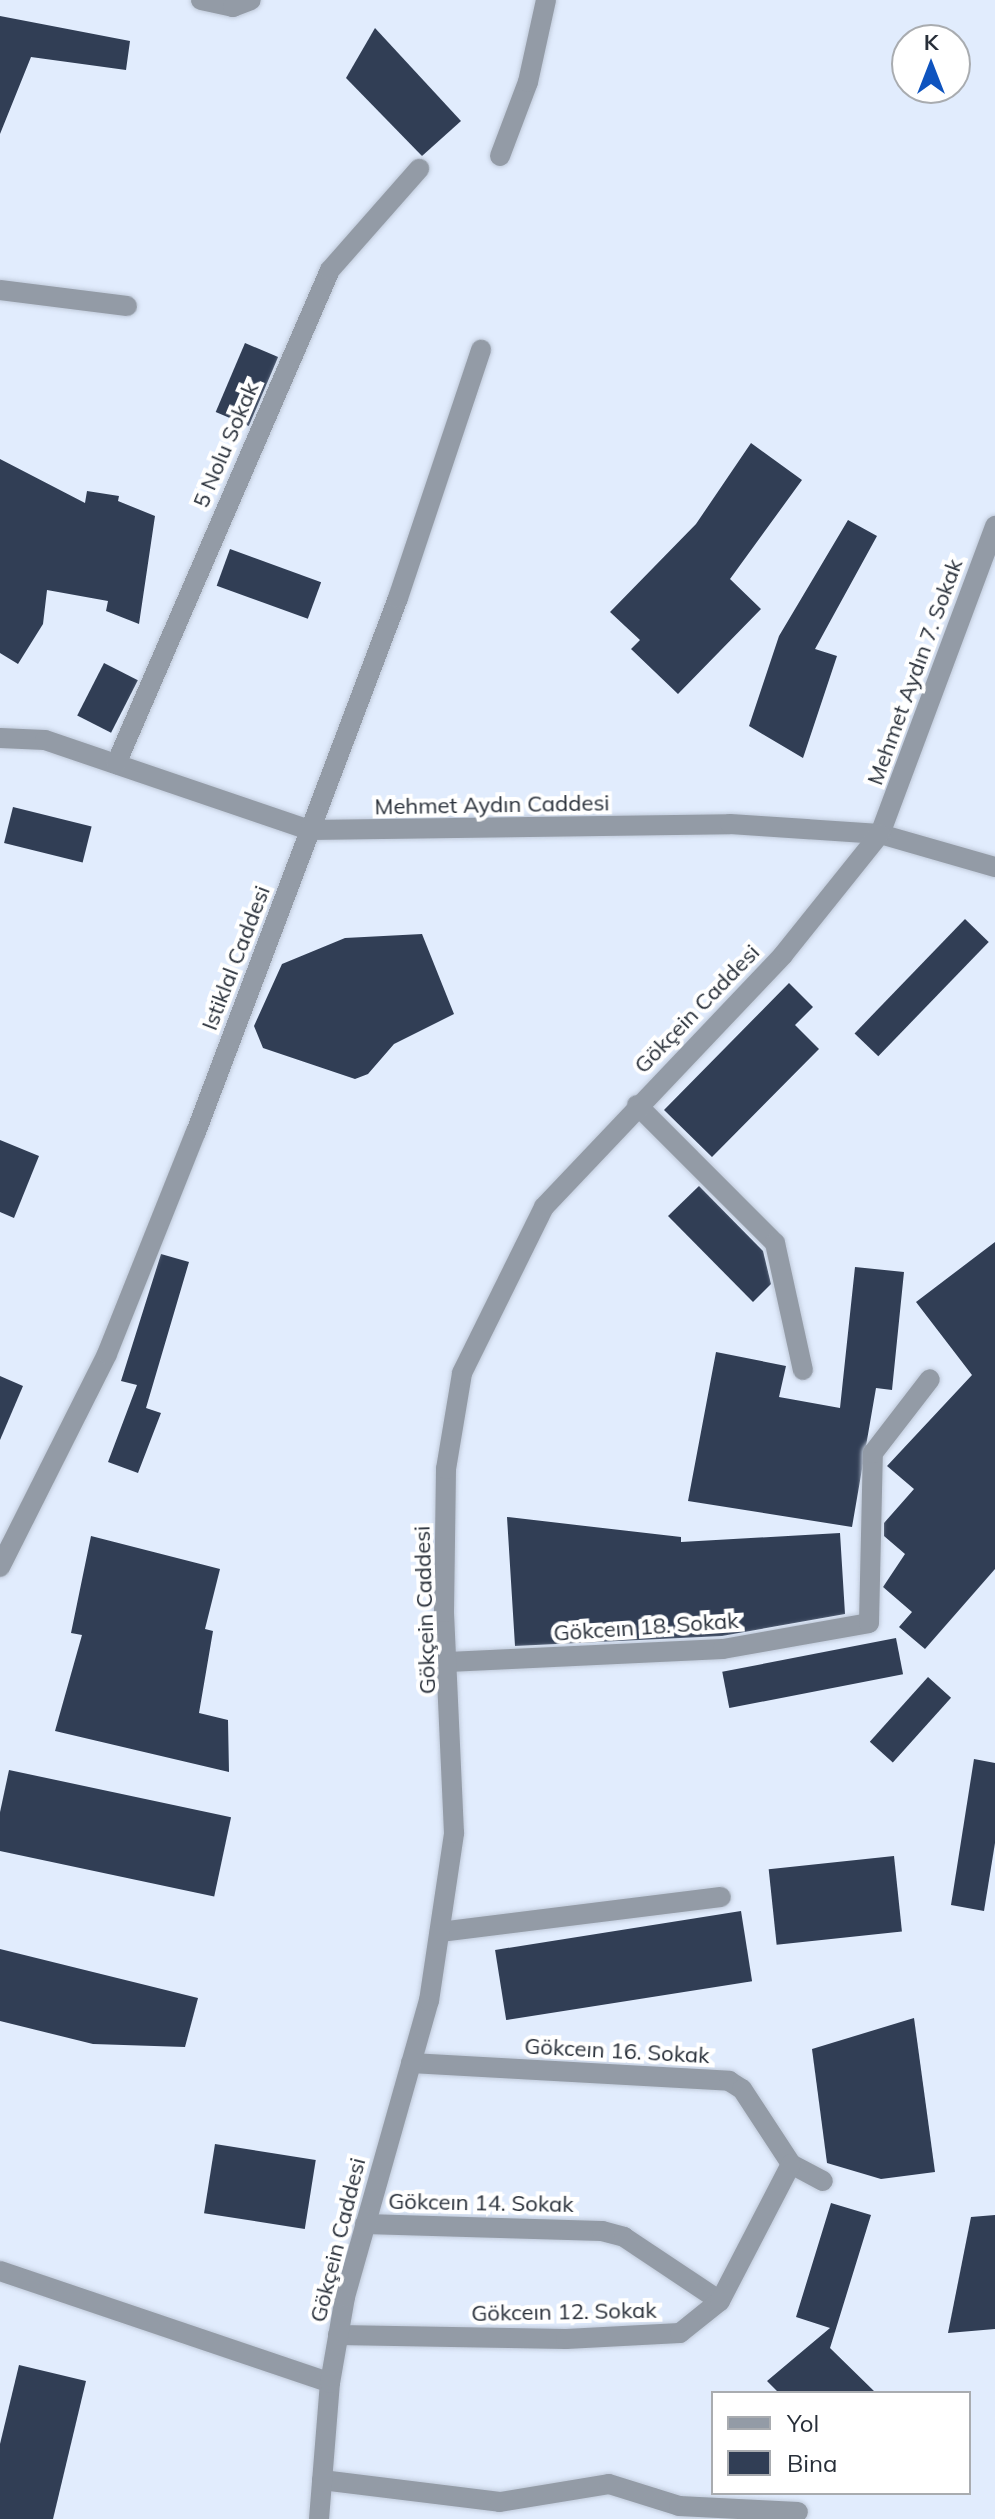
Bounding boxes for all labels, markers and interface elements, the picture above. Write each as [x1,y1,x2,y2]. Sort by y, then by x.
north arrow [891,24,971,104]
text: K [924,28,938,56]
street label: 5 Nolu Sokak [188,378,264,512]
street label: Mehmet Aydın 7. Sokak [862,555,968,789]
street label: Mehmet Aydın Caddesi [374,790,610,820]
street label: Istiklal Caddesi [196,882,276,1034]
street label: Gökçein Caddesi [629,939,765,1079]
street label: Gökçein Caddesi [409,1525,441,1695]
street label: Gökceın 18. Sokak [553,1607,739,1647]
street label: Gökceın 16. Sokak [524,2033,710,2069]
street label: Gökçein Caddesi [305,2155,371,2325]
street label: Gökceın 14. Sokak [388,2188,574,2218]
street label: Gökceın 12. Sokak [471,2297,657,2327]
legend [711,2391,971,2495]
text: Yol [787,2408,819,2438]
text: Bina [787,2448,838,2478]

